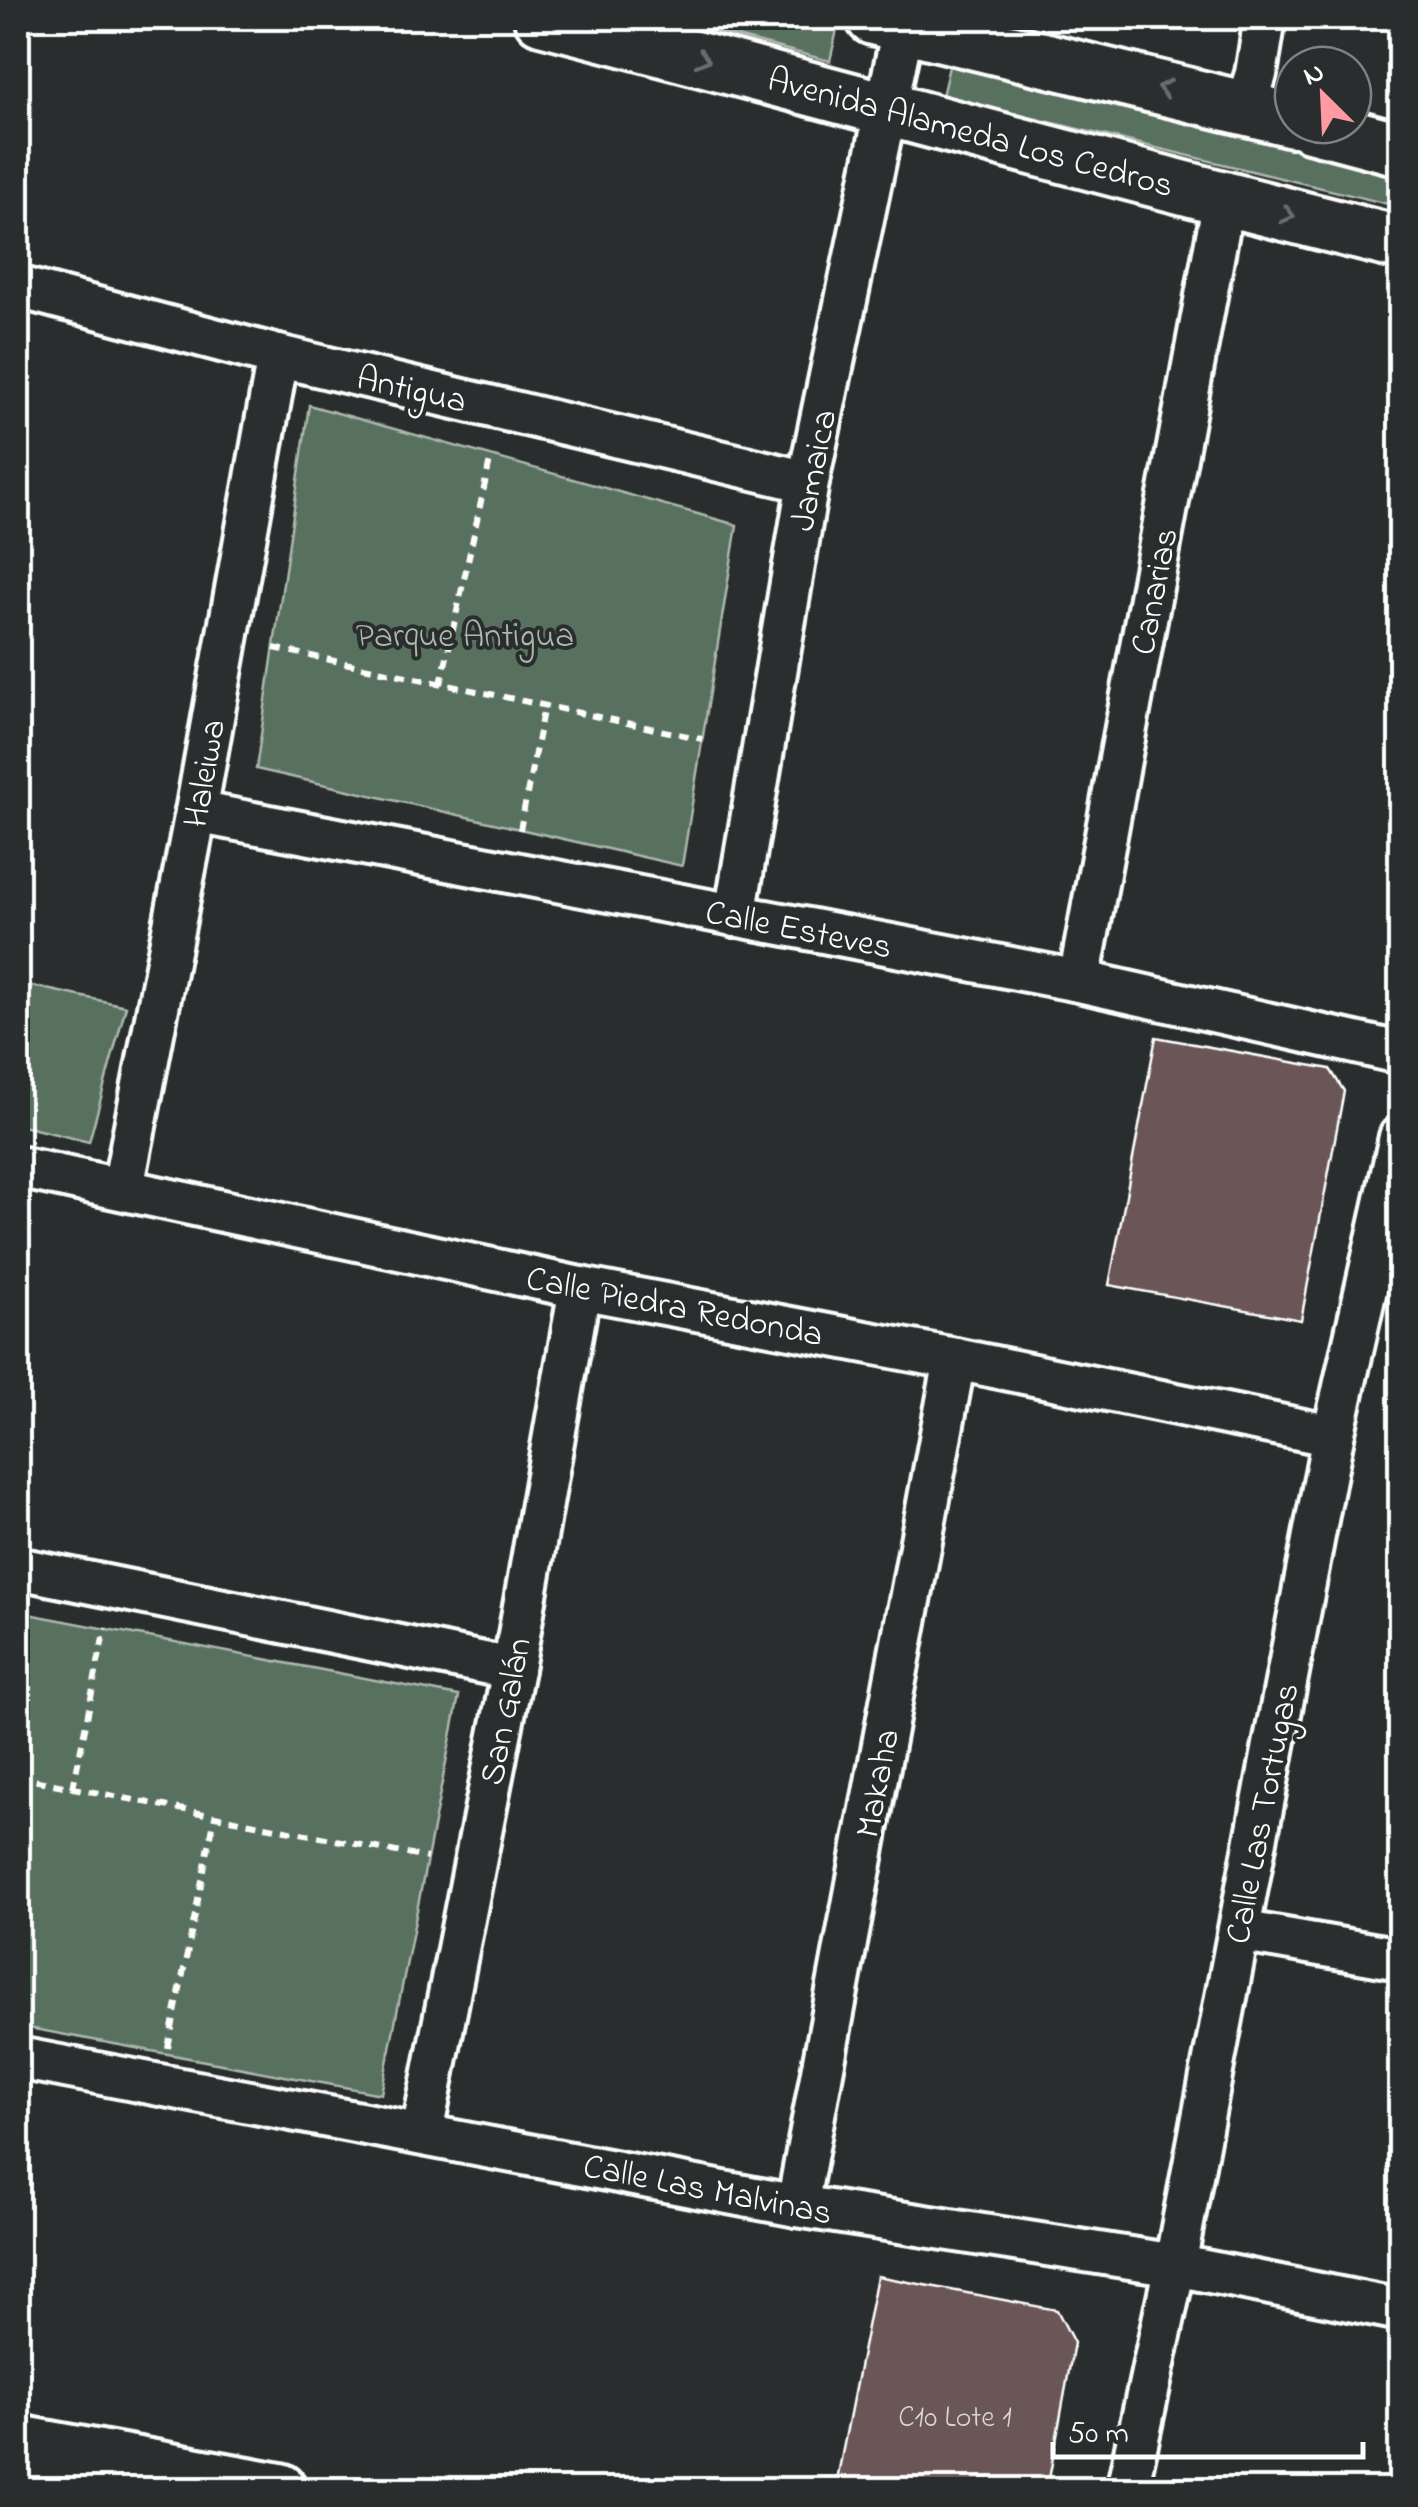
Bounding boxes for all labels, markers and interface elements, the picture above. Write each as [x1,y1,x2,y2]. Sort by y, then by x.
north arrow [1273,45,1373,145]
one-way arrow [694,48,711,69]
text: N [1297,53,1331,98]
street label: Avenida Alameda Los Cedros [761,56,1179,213]
one-way arrow [1156,79,1173,100]
one-way arrow [1279,203,1296,224]
street label: Antigua [351,354,471,429]
street label: Jamaica [779,406,852,536]
street label: Canarias [1119,524,1194,659]
park label: Parque Antigua [356,612,574,663]
street label: Haleiwa [172,716,241,832]
street label: Calle Esteves [701,888,896,974]
street label: Calle Piedra Redonda [522,1255,827,1362]
street label: San Galán [468,1634,547,1790]
street label: Calle Las Tortugas [1214,1679,1315,1948]
street label: Makaha [844,1725,915,1842]
street label: Calle Las Malvinas [579,2142,836,2241]
house number: C10 Lote 1 [898,2397,1012,2441]
scale bar [1053,2397,1363,2459]
text: 50 m [1068,2413,1129,2457]

